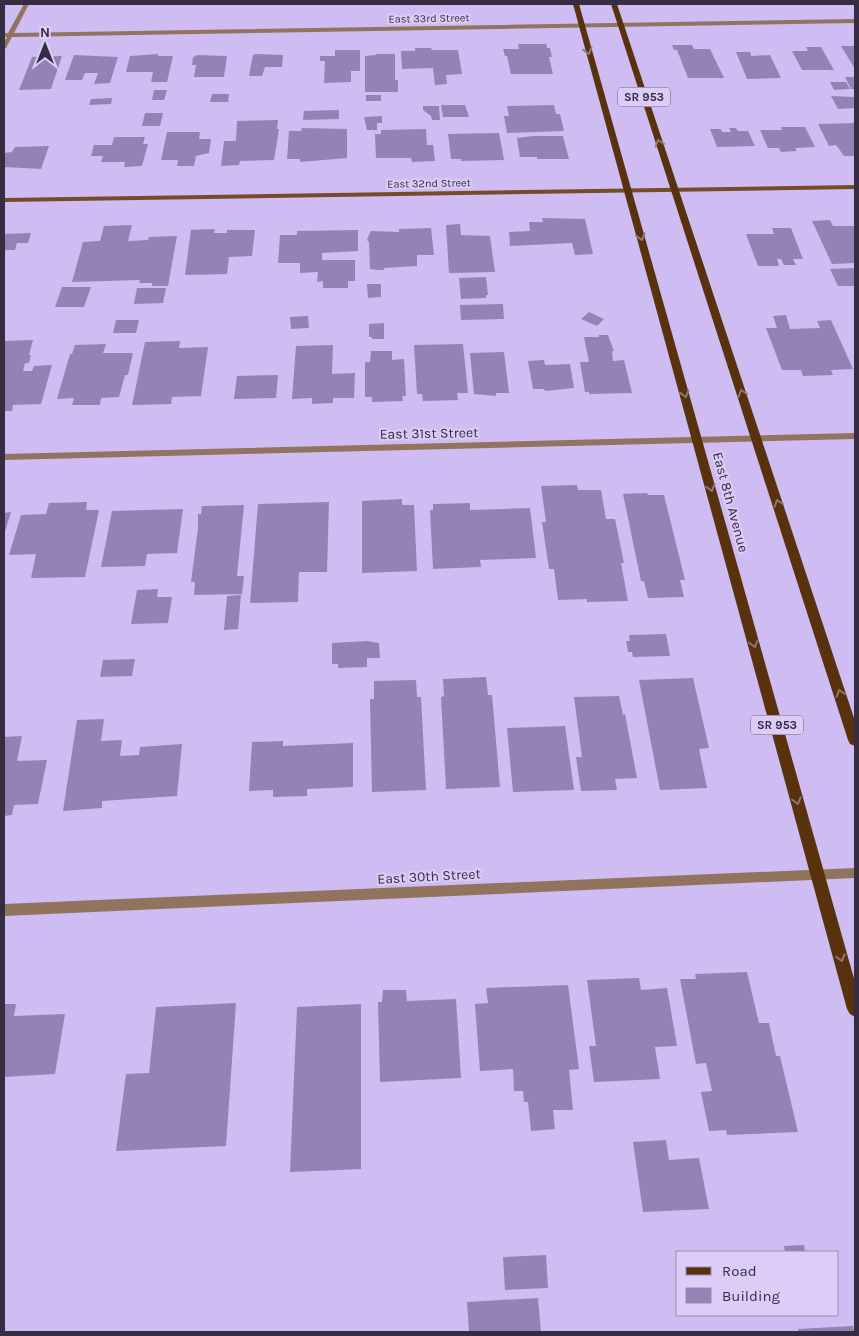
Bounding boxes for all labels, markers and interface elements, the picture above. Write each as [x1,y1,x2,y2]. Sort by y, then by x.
street label: East 33rd Street [388,11,470,26]
north arrow [20,20,70,70]
text: N [40,24,50,41]
one-way arrow [582,46,592,54]
road number: SR 953 [618,88,670,106]
one-way arrow [655,139,665,148]
street label: East 32nd Street [387,176,471,191]
one-way arrow [635,232,645,240]
one-way arrow [679,389,690,398]
one-way arrow [738,389,748,397]
street label: East 31st Street [379,424,479,443]
street label: East 8th Avenue [709,450,752,554]
one-way arrow [706,483,716,491]
one-way arrow [774,499,784,508]
one-way arrow [749,640,759,648]
one-way arrow [836,690,846,698]
road number: SR 953 [751,716,803,734]
one-way arrow [792,797,802,805]
street label: East 30th Street [377,865,481,888]
one-way arrow [835,953,845,961]
legend [676,1251,839,1316]
text: Road [722,1262,757,1280]
text: Building [722,1287,780,1305]

